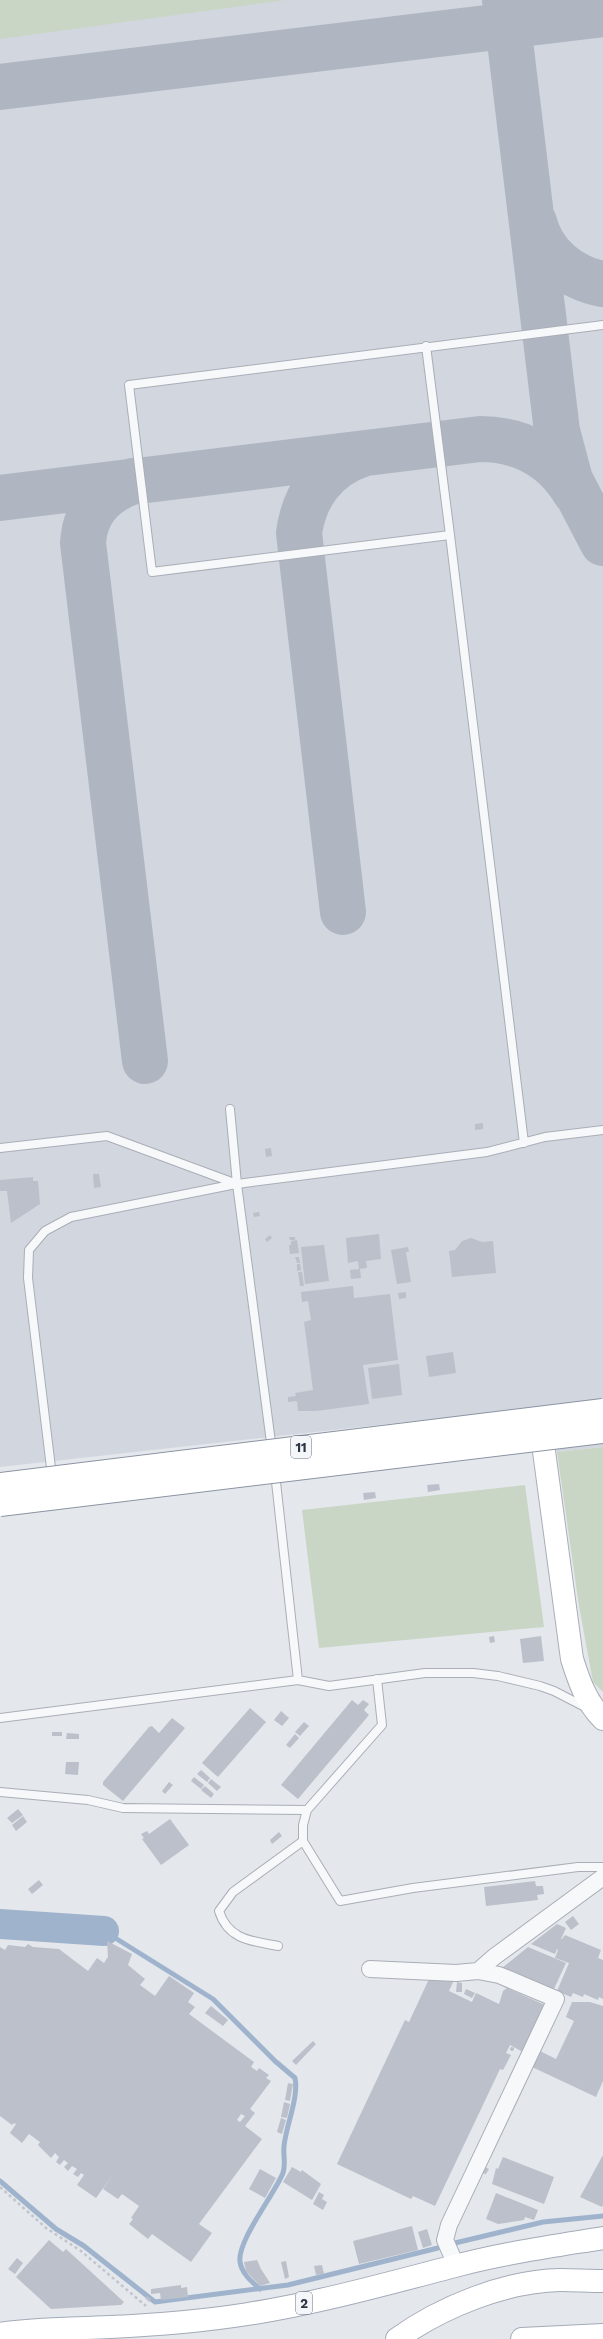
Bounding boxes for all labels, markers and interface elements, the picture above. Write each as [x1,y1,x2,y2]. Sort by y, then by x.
road number: 11 [291,1436,311,1458]
road number: 2 [296,2292,312,2314]

